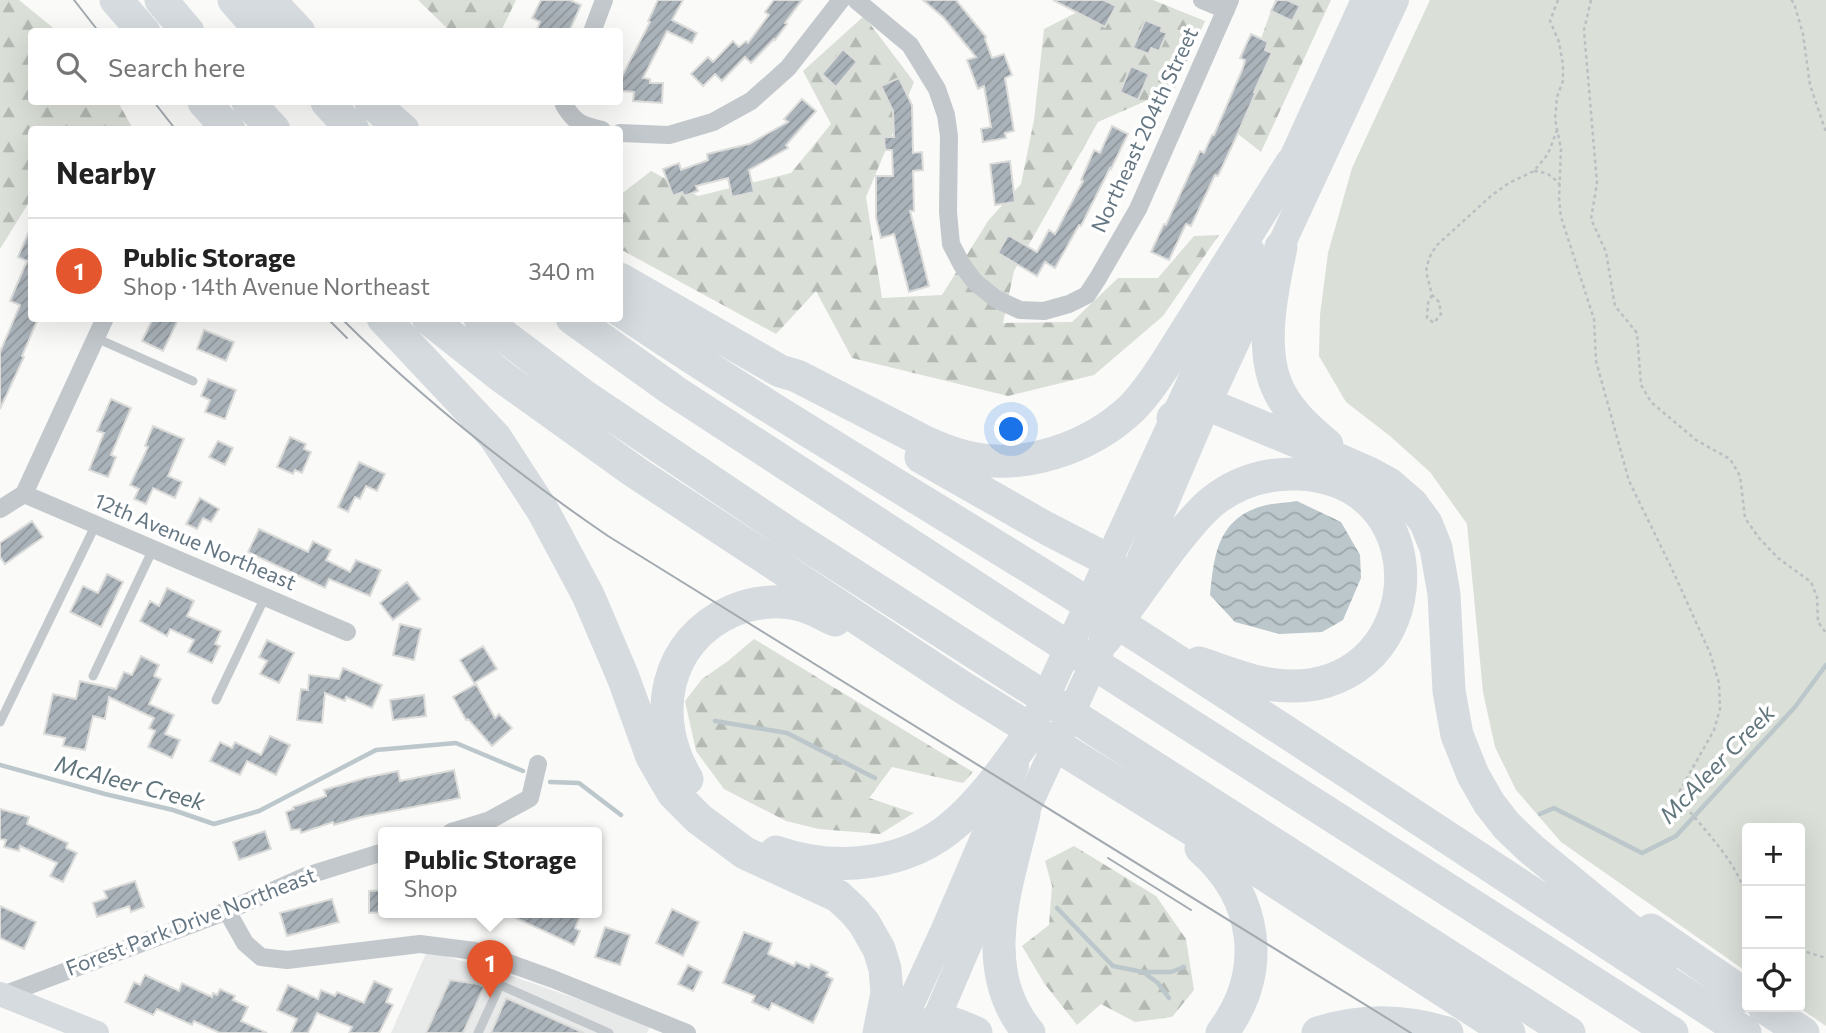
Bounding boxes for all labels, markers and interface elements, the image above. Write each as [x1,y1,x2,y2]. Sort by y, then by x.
street label: Northeast 204th Street [1085,23,1202,236]
search box [28,28,623,105]
icon: search [52,48,90,86]
text: Search here [108,51,246,82]
text: Nearby [56,153,156,190]
text: Public Storage [123,241,296,272]
text: 1 [74,257,84,285]
text: 340 m [529,257,595,285]
text: Shop · 14th Avenue Northeast [123,272,430,300]
your location [994,412,1028,446]
street label: 12th Avenue Northeast [91,487,300,595]
water label: McAleer Creek [1653,698,1780,828]
water label: McAleer Creek [52,749,209,816]
map controls [1742,823,1805,1012]
button: + [1742,823,1805,886]
popup [378,827,602,918]
text: Public Storage [404,843,576,874]
street label: Forest Park Drive Northeast [62,861,319,980]
text: Shop [404,874,458,902]
button: − [1742,886,1805,949]
pin: 1 [467,940,513,998]
button: locate [1742,949,1805,1012]

